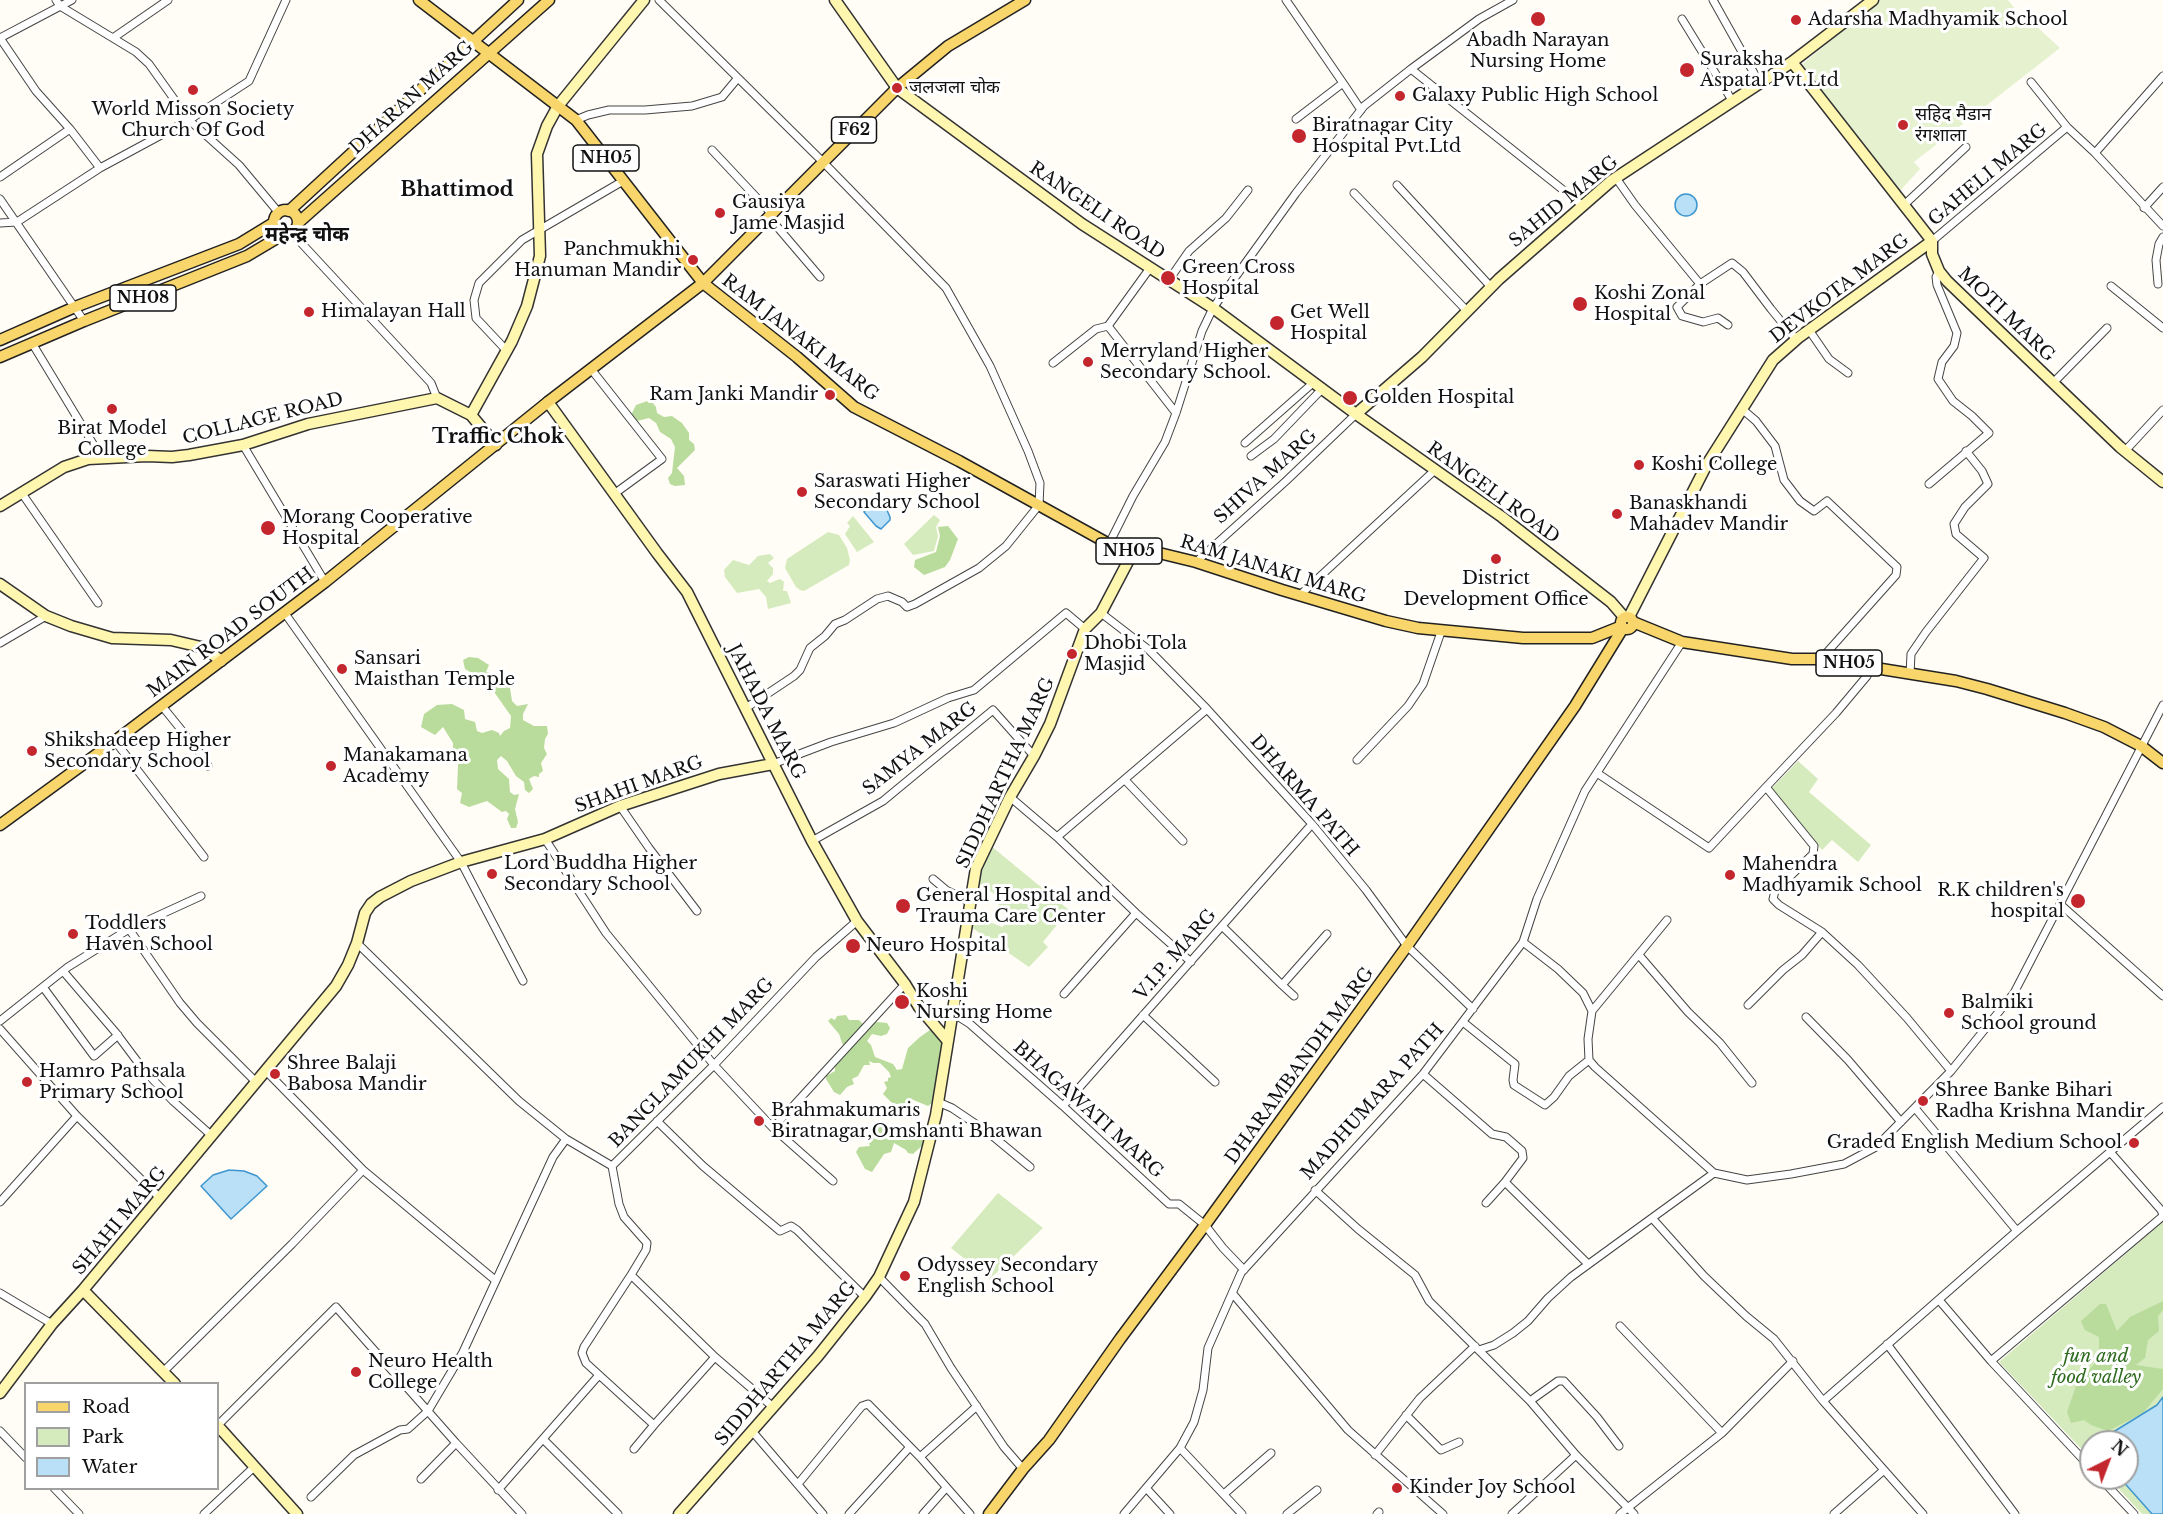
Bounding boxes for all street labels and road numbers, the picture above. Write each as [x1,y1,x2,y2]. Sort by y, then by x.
street label: DHARAN MARG [346,37,478,159]
road number: F62 [832,117,876,143]
street label: GAHELI MARG [1924,119,2052,231]
road number: NH05 [573,145,639,171]
street label: SAHID MARG [1505,152,1623,252]
street label: RANGELI ROAD [1025,158,1169,264]
street label: DEVKOTA MARG [1766,230,1914,348]
street label: MOTI MARG [1953,263,2059,367]
street label: RAM JANAKI MARG [717,270,883,406]
road number: NH08 [110,285,176,311]
street label: COLLAGE ROAD [180,389,346,449]
street label: SHIVA MARG [1210,425,1322,529]
street label: RANGELI ROAD [1422,438,1564,548]
street label: RAM JANAKI MARG [1177,531,1369,609]
road number: NH05 [1096,538,1162,564]
street label: MAIN ROAD SOUTH [144,563,318,703]
street label: JAHADA MARG [723,641,809,783]
road number: NH05 [1816,650,1882,676]
street label: SIDDHARTHA MARG [952,674,1060,872]
street label: SAMYA MARG [859,698,981,800]
street label: DHARMA PATH [1245,731,1363,861]
street label: SHAHI MARG [572,752,706,818]
street label: V.I.P. MARG [1131,905,1221,1005]
street label: DHARAMBANDH MARG [1221,963,1379,1169]
street label: BANGLAMUKHI MARG [605,974,779,1152]
street label: MADHUMARA PATH [1297,1019,1449,1185]
street label: BHAGAWATI MARG [1008,1037,1168,1183]
street label: SHAHI MARG [68,1163,172,1279]
street label: SIDDHARTHA MARG [711,1277,861,1451]

